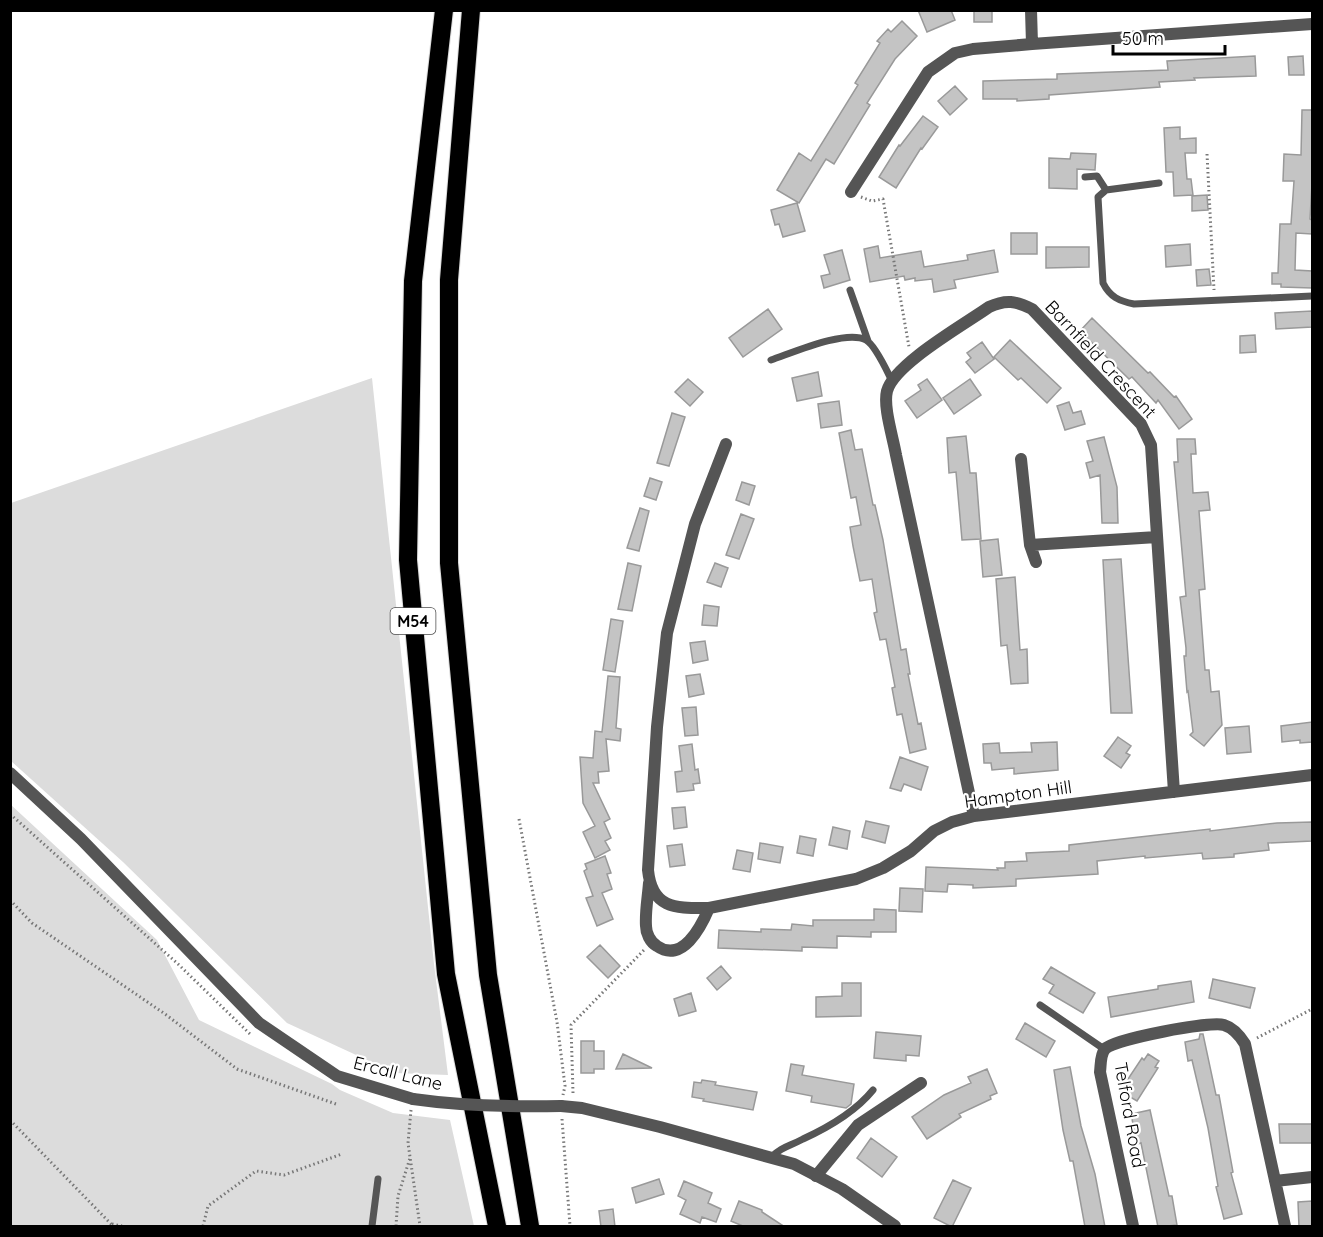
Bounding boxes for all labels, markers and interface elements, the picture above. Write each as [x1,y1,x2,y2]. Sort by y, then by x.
scale bar [1113,18,1226,56]
text: 50 m [1122,27,1164,50]
street label: Barnfield Crescent [1040,295,1162,423]
road number: M54 [390,608,436,634]
street label: Hampton Hill [963,775,1073,813]
street label: Ercall Lane [351,1051,445,1095]
street label: Telford Road [1109,1060,1151,1170]

